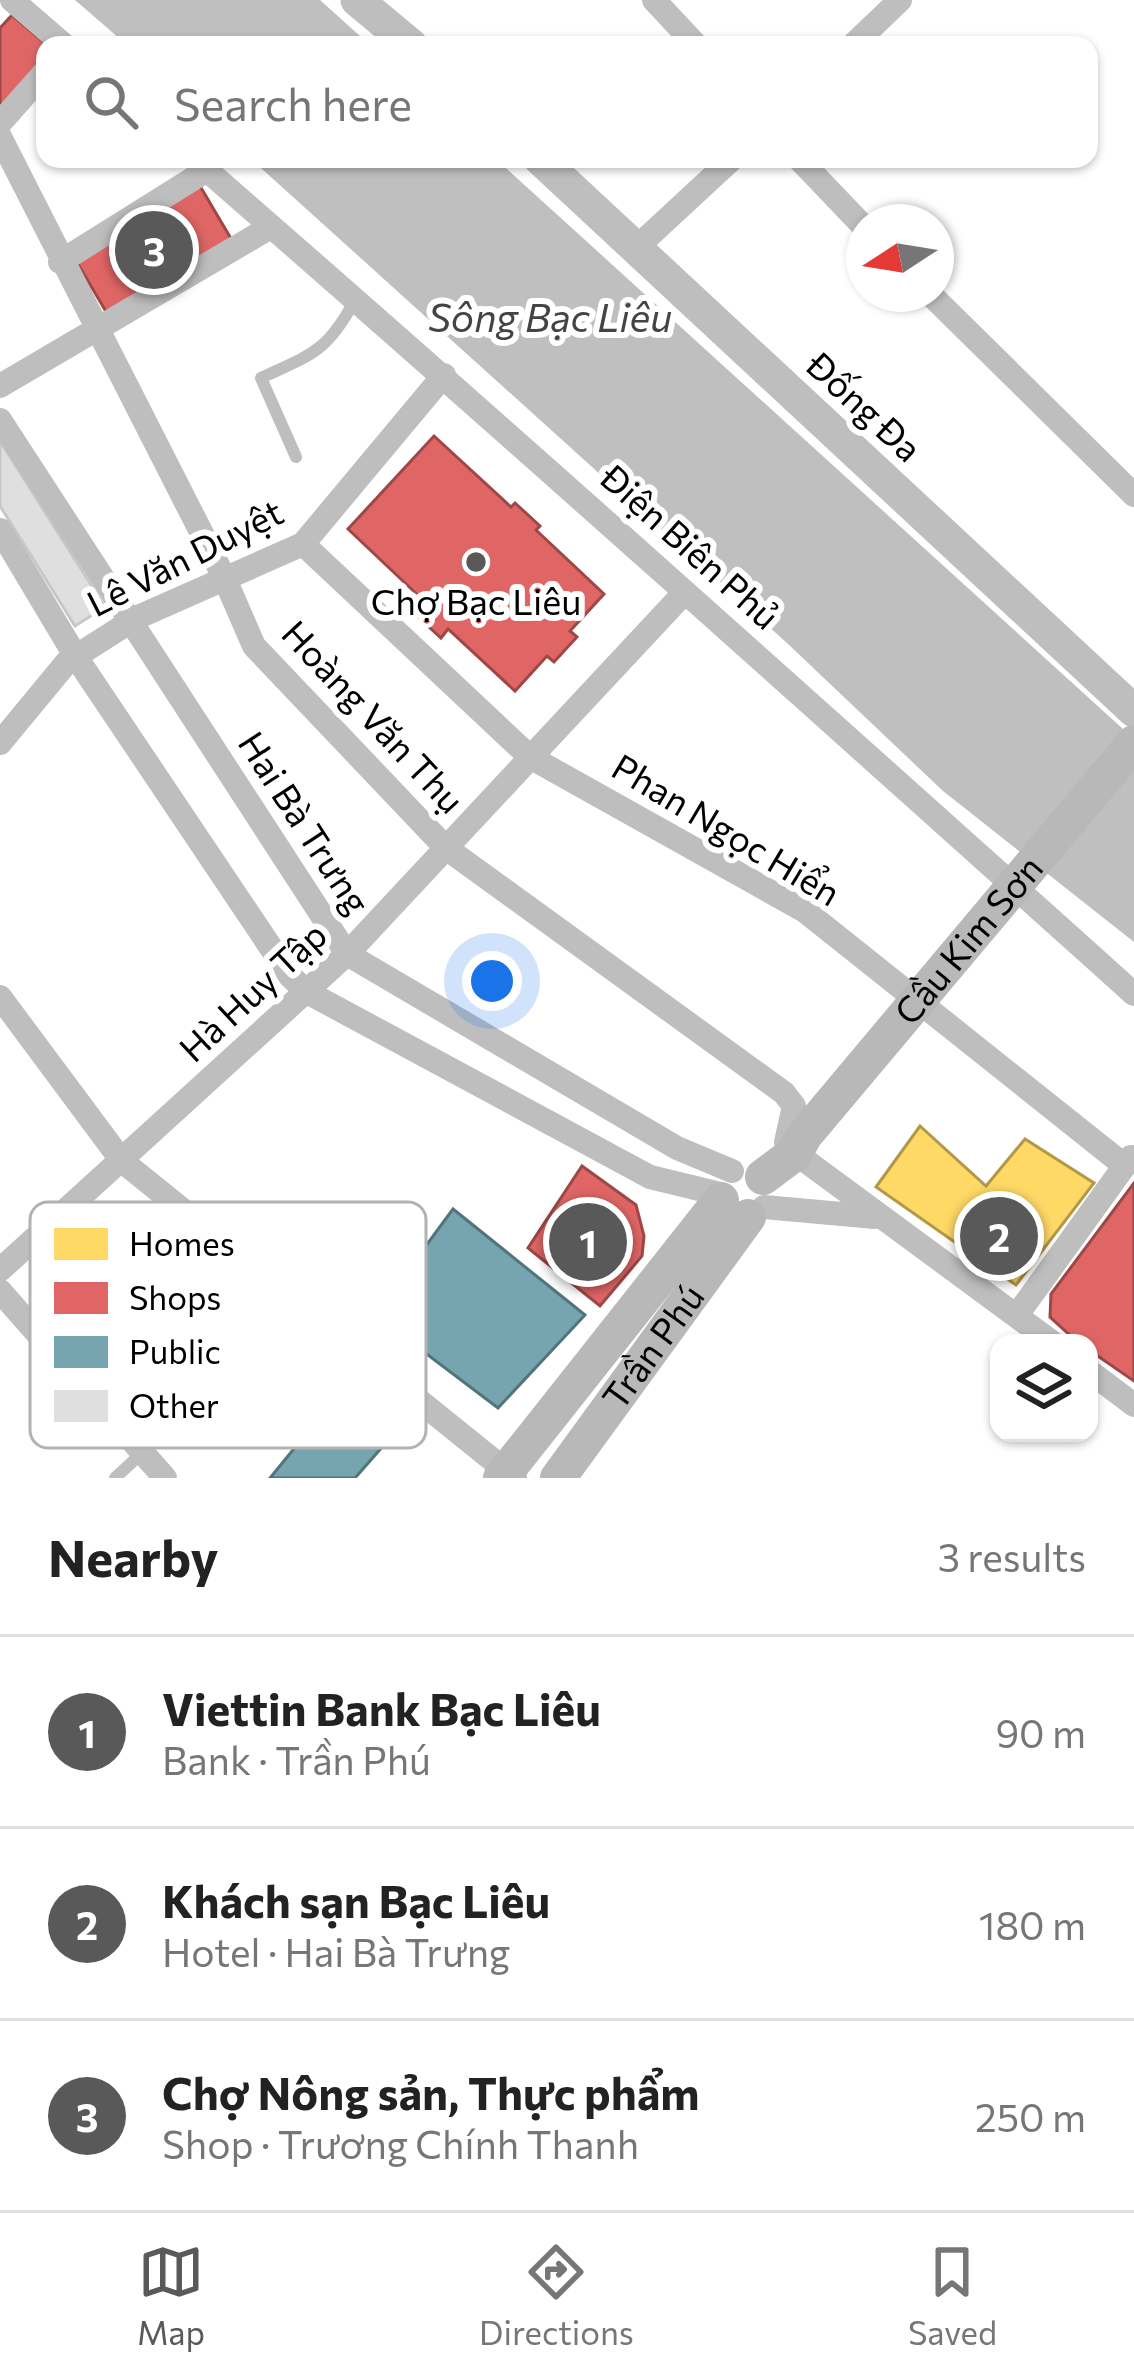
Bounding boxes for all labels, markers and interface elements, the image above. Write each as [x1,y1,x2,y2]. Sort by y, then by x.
search box [36,36,1098,168]
icon: search [78,69,144,135]
text: Search here [174,75,412,130]
north arrow [846,204,954,312]
pin: 3 [115,205,193,295]
water label: Sông Bạc Liêu [428,292,672,340]
street label: Đống Đa [798,341,932,470]
street label: Điện Biên Phủ [592,453,790,637]
street label: Lê Văn Duyệt [79,488,289,624]
marker: Chợ Bạc Liêu [463,549,489,575]
place label: Chợ Bạc Liêu [371,578,581,622]
street label: Hoàng Văn Thụ [274,610,475,821]
street label: Hai Bà Trưng [231,723,381,921]
street label: Phan Ngọc Hiển [605,743,849,914]
street label: Cầu Kim Sơn [884,846,1050,1032]
street label: Hà Huy Tập [169,911,334,1070]
your location [462,951,522,1011]
pin: 2 [960,1191,1038,1281]
pin: 1 [549,1197,627,1287]
legend [30,1202,426,1448]
text: Homes [129,1222,235,1263]
street label: Trần Phú [592,1275,712,1417]
text: Shops [129,1276,221,1317]
text: Public [129,1330,221,1371]
map controls [990,1334,1098,1442]
button: layers [990,1334,1098,1442]
text: Other [129,1384,219,1425]
text: Nearby [48,1525,218,1588]
text: 3 results [938,1532,1086,1580]
text: Viettin Bank Bạc Liêu [162,1680,601,1735]
text: 1 [78,1708,96,1756]
text: 90 m [995,1708,1086,1756]
text: Bank · Trần Phú [162,1735,431,1783]
text: Khách sạn Bạc Liêu [162,1872,550,1927]
text: 2 [76,1900,98,1948]
text: 180 m [979,1900,1086,1948]
text: Hotel · Hai Bà Trưng [162,1927,510,1975]
text: Chợ Nông sản, Thực phẩm [162,2064,699,2119]
text: 3 [76,2092,98,2140]
text: 250 m [975,2092,1086,2140]
text: Shop · Trương Chính Thanh [162,2119,639,2167]
tab: Map [137,2239,205,2352]
tab: Directions [479,2239,634,2352]
tab: Saved [908,2239,997,2352]

